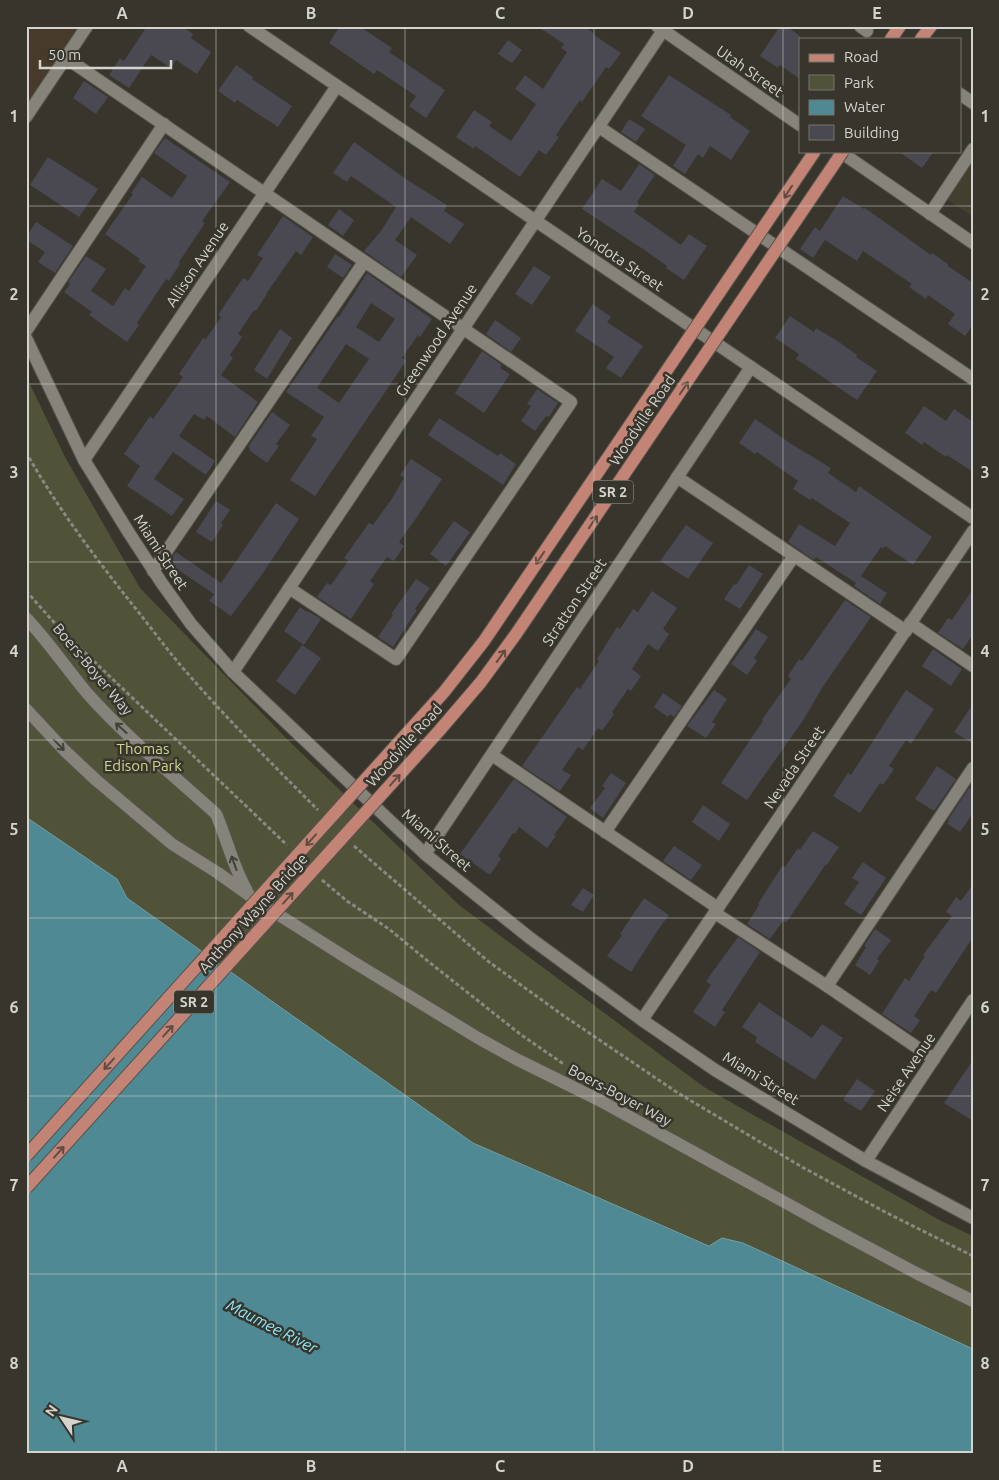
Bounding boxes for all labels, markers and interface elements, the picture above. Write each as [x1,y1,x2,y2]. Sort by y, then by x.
text: A [116,4,128,22]
text: B [306,4,316,22]
text: C [495,4,505,22]
text: D [682,4,694,22]
text: E [872,4,882,22]
scale bar [40,38,171,70]
legend [799,38,962,152]
street label: Utah Street [713,42,787,100]
text: 50 m [48,46,81,63]
text: Road [844,48,879,65]
text: Park [844,74,874,91]
text: Water [844,98,885,115]
text: 1 [9,107,19,125]
text: 1 [980,107,990,125]
text: Building [844,124,899,141]
one-way arrow [783,184,793,198]
street label: Allison Avenue [162,218,232,310]
street label: Yondota Street [573,223,667,295]
street label: Greenwood Avenue [392,280,480,400]
text: 2 [9,285,19,303]
text: 2 [980,285,990,303]
street label: Woodville Road [606,372,678,468]
one-way arrow [679,381,689,395]
text: 3 [9,463,19,481]
text: 3 [980,463,990,481]
road number: SR 2 [593,481,633,504]
street label: Miami Street [130,511,192,593]
one-way arrow [588,515,598,529]
one-way arrow [535,551,545,565]
street label: Stratton Street [539,555,609,649]
street label: Boers-Boyer Way [50,620,136,718]
text: 4 [9,642,19,660]
text: 4 [980,642,990,660]
one-way arrow [495,650,506,663]
street label: Woodville Road [363,700,445,790]
street label: Nevada Street [760,722,828,811]
one-way arrow [115,723,128,734]
one-way arrow [53,739,65,751]
park label: Thomas Edison Park [104,740,182,774]
one-way arrow [389,773,401,786]
street label: Miami Street [399,805,475,875]
text: 5 [9,820,19,838]
text: 5 [980,820,990,838]
one-way arrow [305,833,317,846]
street label: Anthony Wayne Bridge [195,850,311,976]
one-way arrow [229,856,238,872]
one-way arrow [283,891,294,904]
road number: SR 2 [174,990,214,1014]
text: 6 [9,998,19,1016]
text: 6 [980,998,990,1016]
one-way arrow [162,1025,174,1038]
street label: Neise Avenue [873,1029,939,1115]
street label: Miami Street [720,1048,802,1108]
one-way arrow [103,1058,115,1071]
street label: Boers-Boyer Way [565,1061,675,1129]
one-way arrow [53,1146,65,1159]
text: 7 [9,1176,19,1194]
text: 7 [980,1176,990,1194]
water label: Maumee River [224,1295,321,1357]
text: 8 [9,1354,19,1372]
text: 8 [980,1354,990,1372]
north arrow [38,1392,88,1442]
text: N [42,1402,61,1419]
text: A [116,1457,128,1475]
text: B [306,1457,316,1475]
text: C [495,1457,505,1475]
text: D [682,1457,694,1475]
text: E [872,1457,882,1475]

